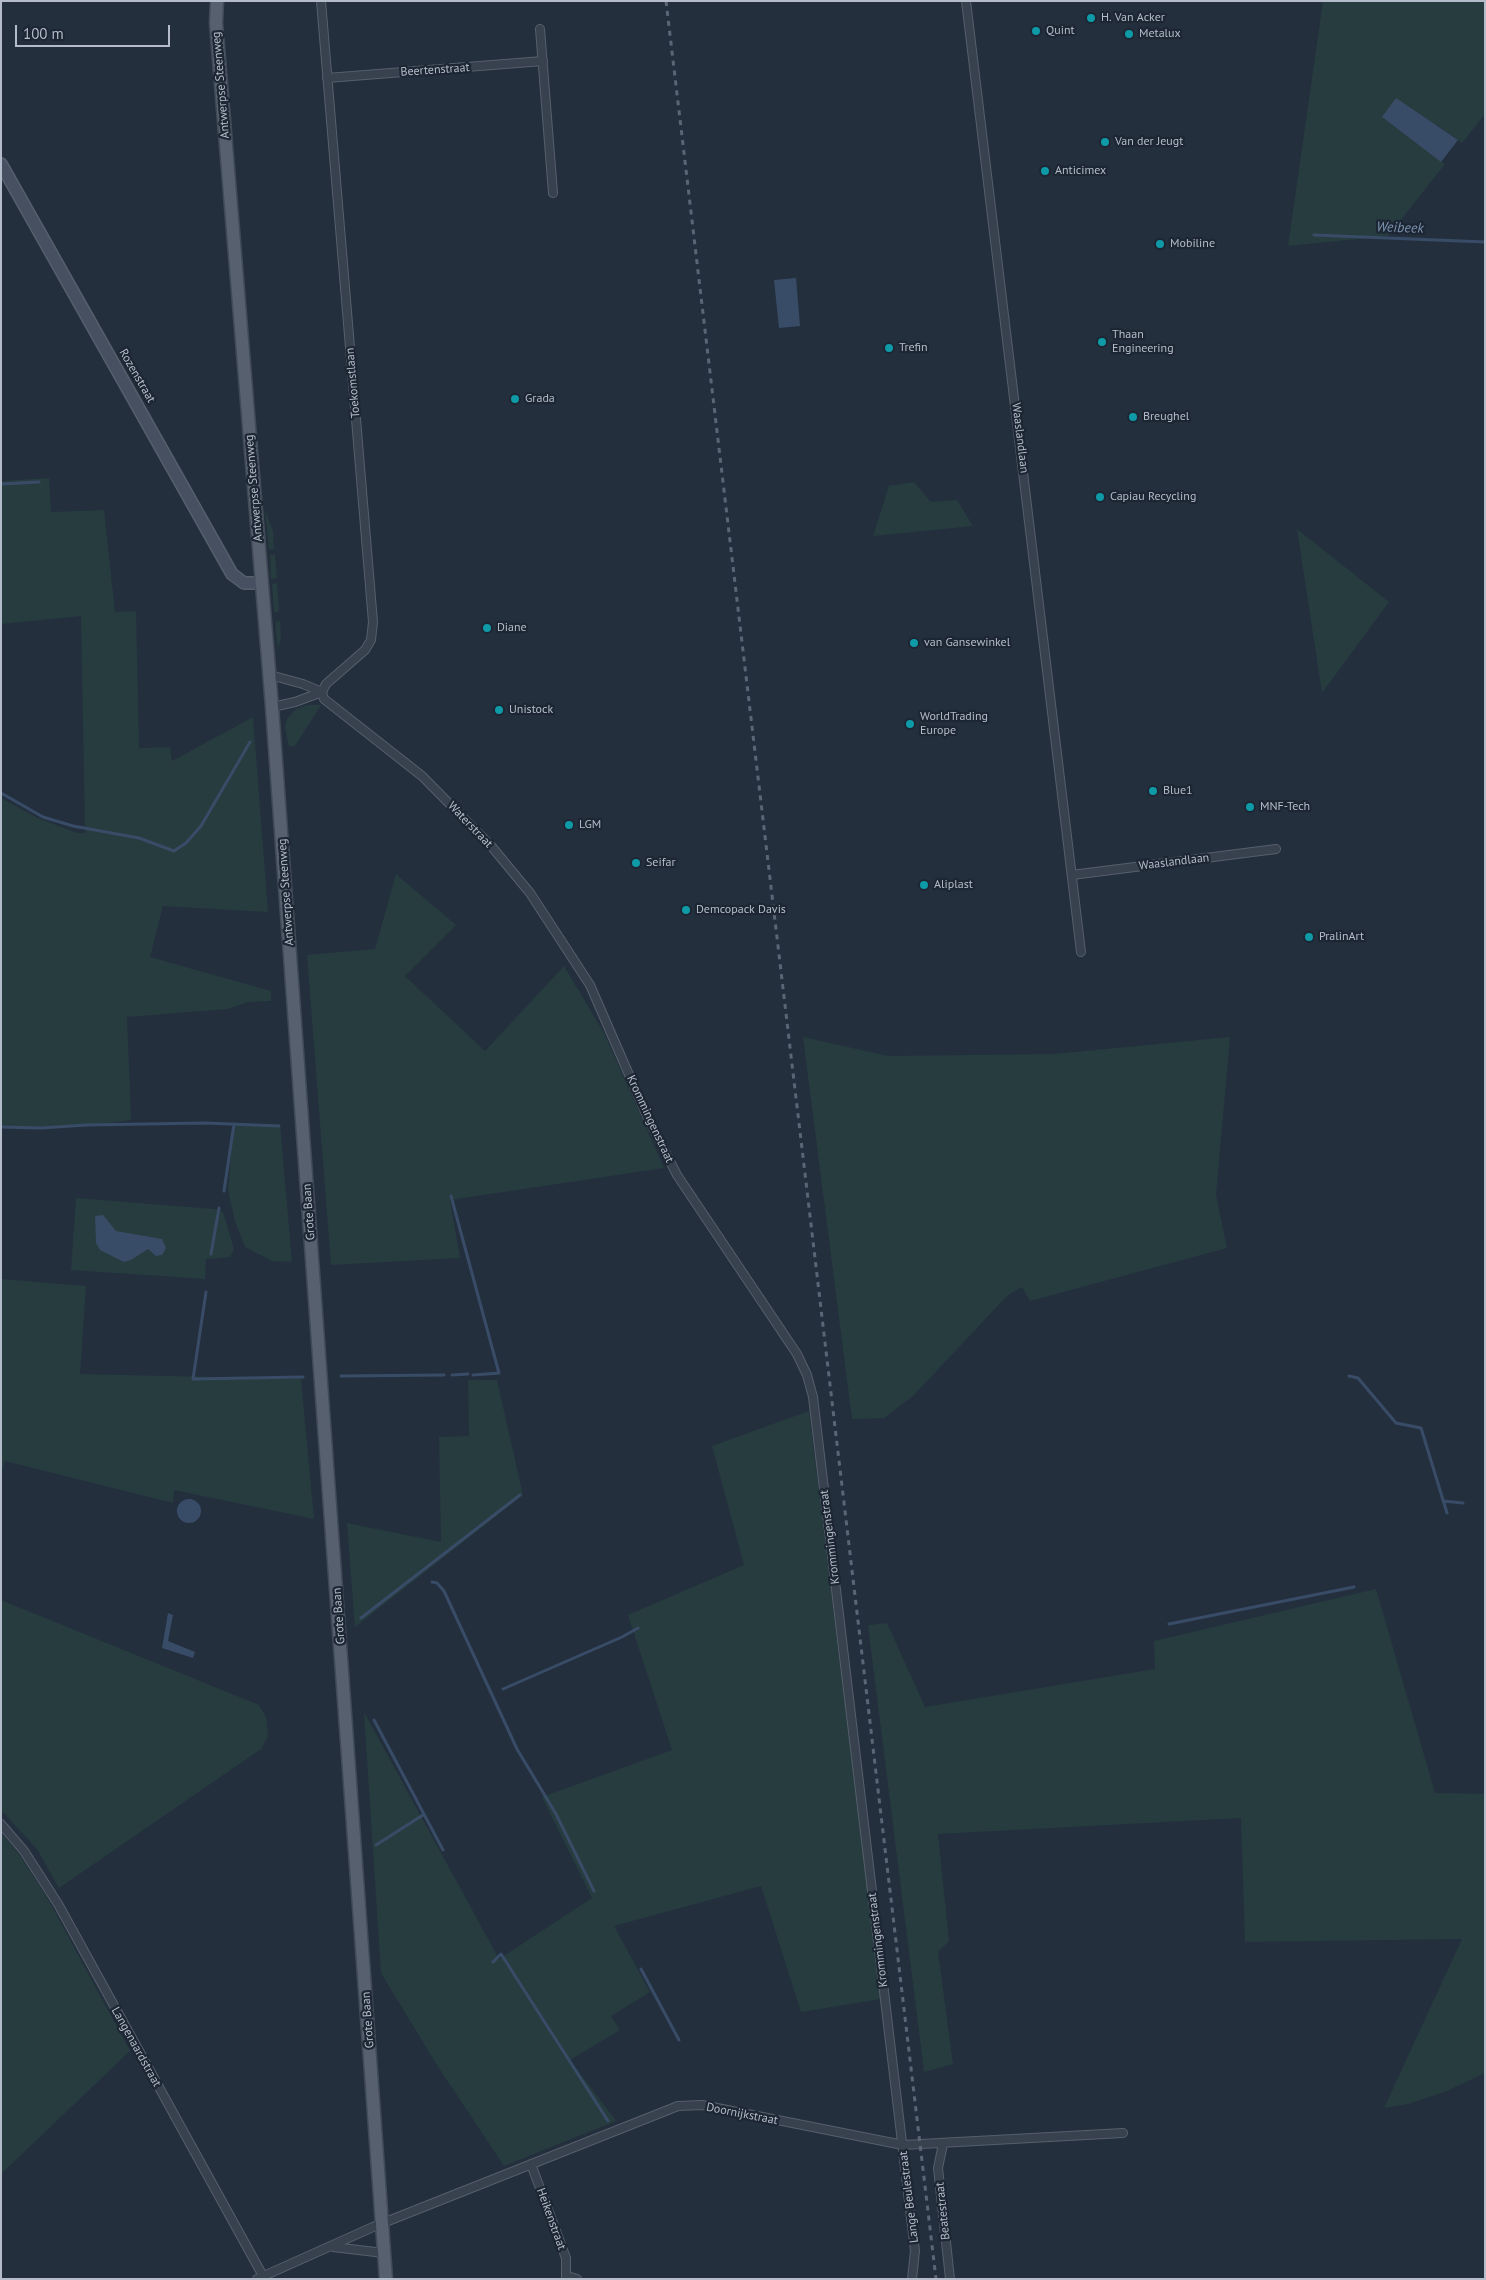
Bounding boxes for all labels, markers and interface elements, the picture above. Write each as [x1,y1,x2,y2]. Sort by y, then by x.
place label: H. Van Acker [1101,11,1165,25]
marker: H. Van Acker [1085,12,1097,24]
scale bar [18,15,172,47]
text: 100 m [23,24,64,43]
place label: Quint [1046,24,1075,38]
marker: Quint [1030,25,1042,37]
place label: Metalux [1139,27,1181,41]
marker: Metalux [1123,28,1135,40]
street label: Antwerpse Steenweg [209,31,233,139]
street label: Beertenstraat [400,60,470,80]
place label: Van der Jeugt [1115,135,1183,149]
marker: Van der Jeugt [1099,136,1111,148]
place label: Anticimex [1055,164,1106,178]
marker: Anticimex [1039,165,1051,177]
water label: Weibeek [1376,219,1424,237]
place label: Mobiline [1170,237,1215,251]
marker: Mobiline [1154,238,1166,250]
place label: Thaan Engineering [1112,328,1174,356]
marker: Thaan Engineering [1096,336,1108,348]
place label: Trefin [899,341,928,355]
marker: Trefin [883,342,895,354]
street label: Rozenstraat [116,347,158,405]
street label: Toekomstlaan [343,347,363,419]
place label: Grada [525,392,555,406]
marker: Grada [509,393,521,405]
street label: Waaslandlaan [1009,402,1031,474]
place label: Breughel [1143,410,1189,424]
marker: Breughel [1127,411,1139,423]
street label: Antwerpse Steenweg [242,434,266,542]
place label: Capiau Recycling [1110,490,1196,504]
marker: Capiau Recycling [1094,491,1106,503]
place label: Diane [497,621,527,635]
marker: Diane [481,622,493,634]
place label: van Gansewinkel [924,636,1010,650]
marker: van Gansewinkel [908,637,920,649]
place label: Unistock [509,703,553,717]
marker: Unistock [493,704,505,716]
place label: WorldTrading Europe [920,710,988,738]
marker: WorldTrading Europe [904,718,916,730]
place label: Blue1 [1163,784,1193,798]
marker: Blue1 [1147,785,1159,797]
street label: Waterstraat [444,799,496,851]
place label: MNF-Tech [1260,800,1310,814]
marker: MNF-Tech [1244,801,1256,813]
place label: LGM [579,818,601,832]
marker: LGM [563,819,575,831]
street label: Antwerpse Steenweg [275,838,297,946]
street label: Waaslandlaan [1138,851,1210,873]
place label: Seifar [646,856,676,870]
marker: Seifar [630,857,642,869]
place label: Aliplast [934,878,973,892]
marker: Aliplast [918,879,930,891]
place label: Demcopack Davis [696,903,786,917]
marker: Demcopack Davis [680,904,692,916]
place label: PralinArt [1319,930,1364,944]
marker: PralinArt [1303,931,1315,943]
street label: Krommingenstraat [623,1073,677,1165]
street label: Grote Baan [300,1183,318,1241]
street label: Krommingenstraat [817,1489,843,1585]
street label: Grote Baan [330,1587,348,1645]
street label: Krommingenstraat [865,1892,891,1988]
street label: Grote Baan [359,1991,377,2049]
street label: Langenaardstraat [108,2005,164,2089]
street label: Doornijkstraat [705,2100,779,2128]
street label: Lange Beulestraat [896,2150,922,2244]
street label: Beatestraat [933,2181,953,2241]
street label: Heikenstraat [533,2186,569,2252]

